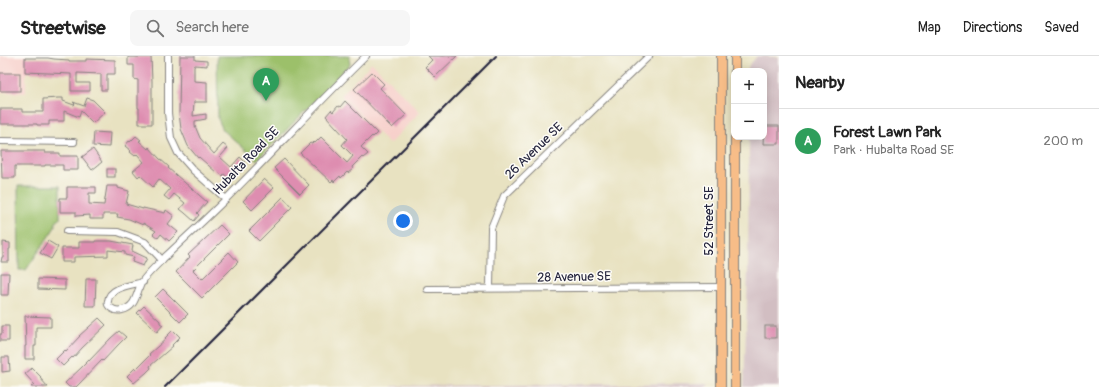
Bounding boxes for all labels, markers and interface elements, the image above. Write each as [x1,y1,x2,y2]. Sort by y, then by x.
search box [130,10,410,46]
text: Streetwise [20,16,106,40]
icon: search [144,17,166,39]
text: Search here [176,18,249,37]
text: Map [918,19,941,36]
text: Directions [963,19,1022,36]
text: Saved [1044,19,1079,36]
pin: A [253,68,279,101]
map controls [731,68,767,140]
button: + [731,68,767,104]
text: Nearby [795,72,844,93]
button: − [731,104,767,140]
street label: 26 Avenue SE [502,119,567,183]
street label: Hubalta Road SE [210,123,283,198]
text: Forest Lawn Park [833,123,941,142]
text: A [804,133,812,149]
text: 200 m [1044,133,1083,149]
text: Park · Hubalta Road SE [833,142,954,158]
street label: 52 Street SE [701,186,717,256]
your location [393,211,413,231]
street label: 28 Avenue SE [537,268,611,286]

